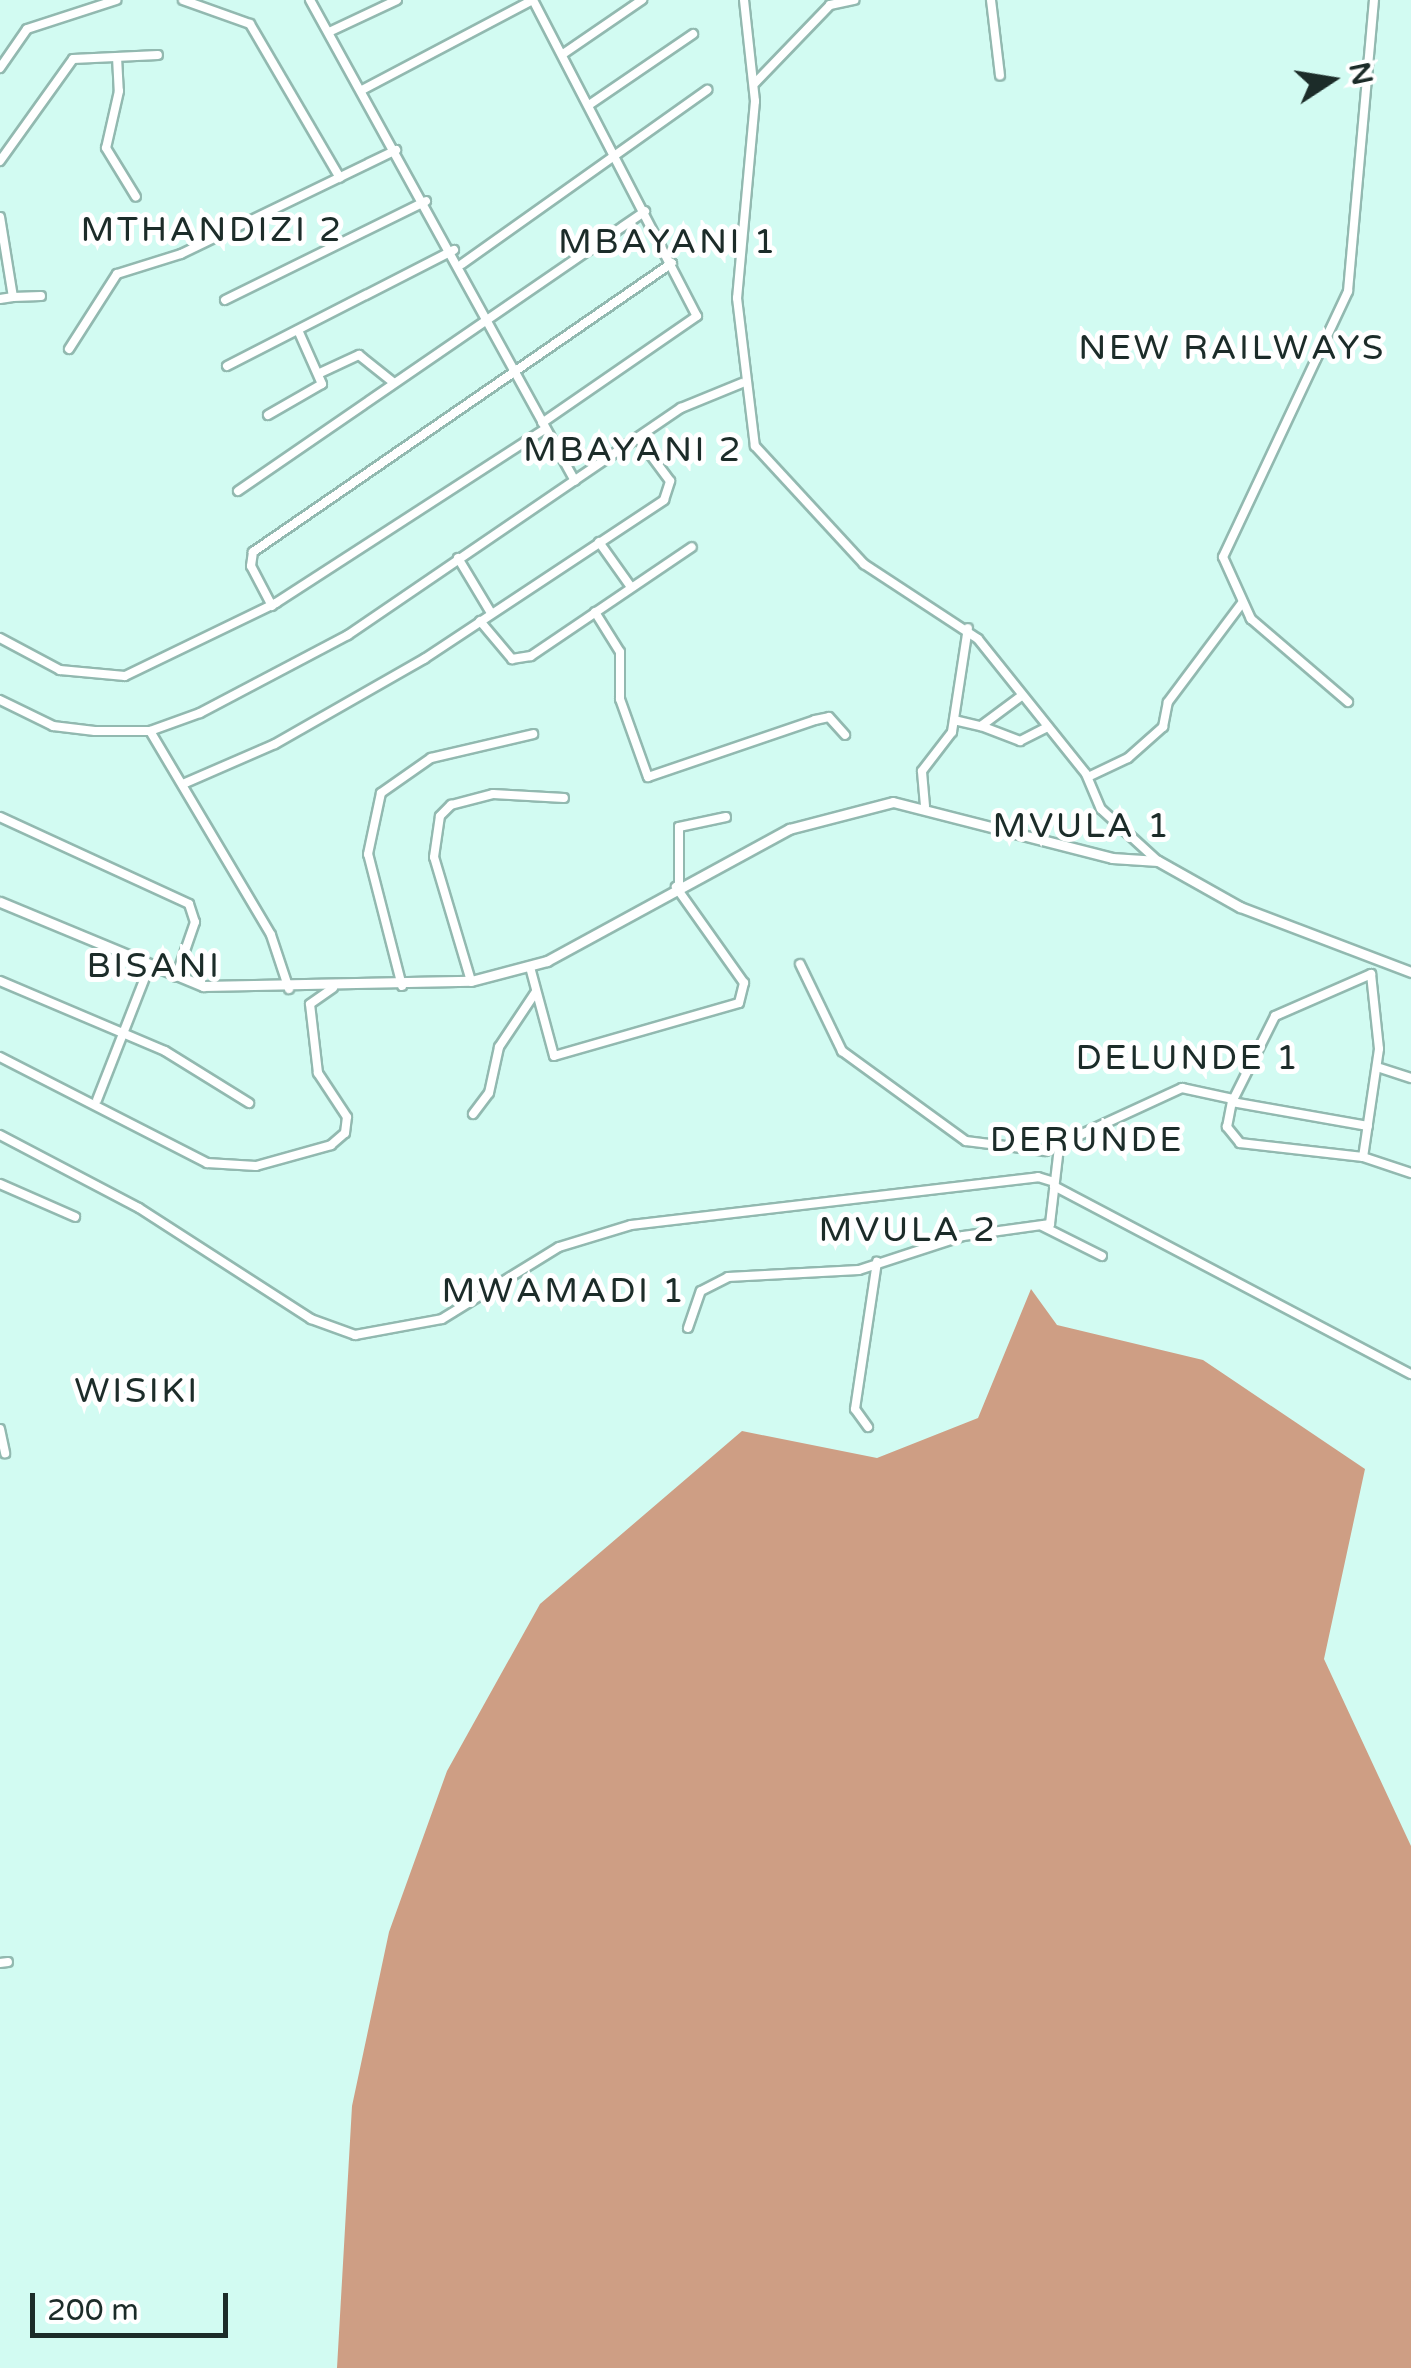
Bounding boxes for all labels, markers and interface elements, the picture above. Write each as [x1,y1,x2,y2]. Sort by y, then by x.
north arrow [1281,30,1381,130]
text: N [1341,59,1379,88]
district label: MTHANDIZI 2 [81,209,343,251]
district label: MBAYANI 1 [558,221,778,263]
district label: NEW RAILWAYS [1078,327,1386,369]
district label: MBAYANI 2 [523,429,743,471]
district label: MVULA 1 [993,805,1171,847]
district label: BISANI [87,945,221,987]
district label: DELUNDE 1 [1076,1037,1300,1079]
district label: DERUNDE [990,1119,1184,1161]
district label: MVULA 2 [819,1209,997,1251]
district label: MWAMADI 1 [441,1270,687,1312]
district label: WISIKI [74,1370,200,1412]
scale bar [35,2273,232,2335]
text: 200 m [47,2292,139,2329]

